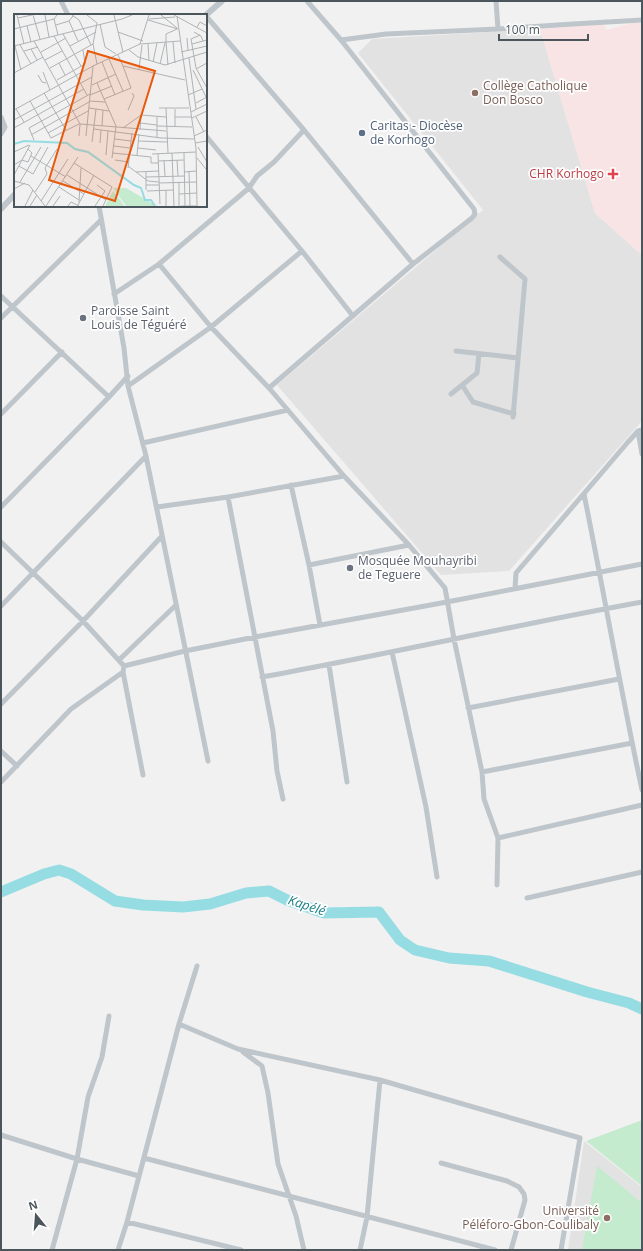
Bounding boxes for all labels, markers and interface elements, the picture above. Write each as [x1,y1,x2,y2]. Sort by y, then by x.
inset map [14,14,207,207]
scale bar [499,16,588,42]
text: 100 m [505,21,540,38]
place label: Collège Catholique Don Bosco [483,77,588,108]
marker: Collège Catholique Don Bosco [470,88,480,98]
place label: Caritas - Diocèse de Korhogo [370,117,463,148]
marker: Caritas - Diocèse de Korhogo [357,128,367,138]
place label: CHR Korhogo [529,165,604,182]
marker: CHR Korhogo [607,168,619,180]
place label: Paroisse Saint Louis de Téguéré [91,302,187,333]
marker: Paroisse Saint Louis de Téguéré [78,313,88,323]
place label: Mosquée Mouhayribi de Teguere [358,552,477,583]
marker: Mosquée Mouhayribi de Teguere [345,563,355,573]
water label: Kapélé [286,891,329,920]
north arrow [16,1195,56,1235]
text: N [26,1196,39,1213]
place label: Université Péléforo-Gbon-Coulibaly [462,1202,600,1233]
marker: Université Péléforo-Gbon-Coulibaly [602,1213,612,1223]

